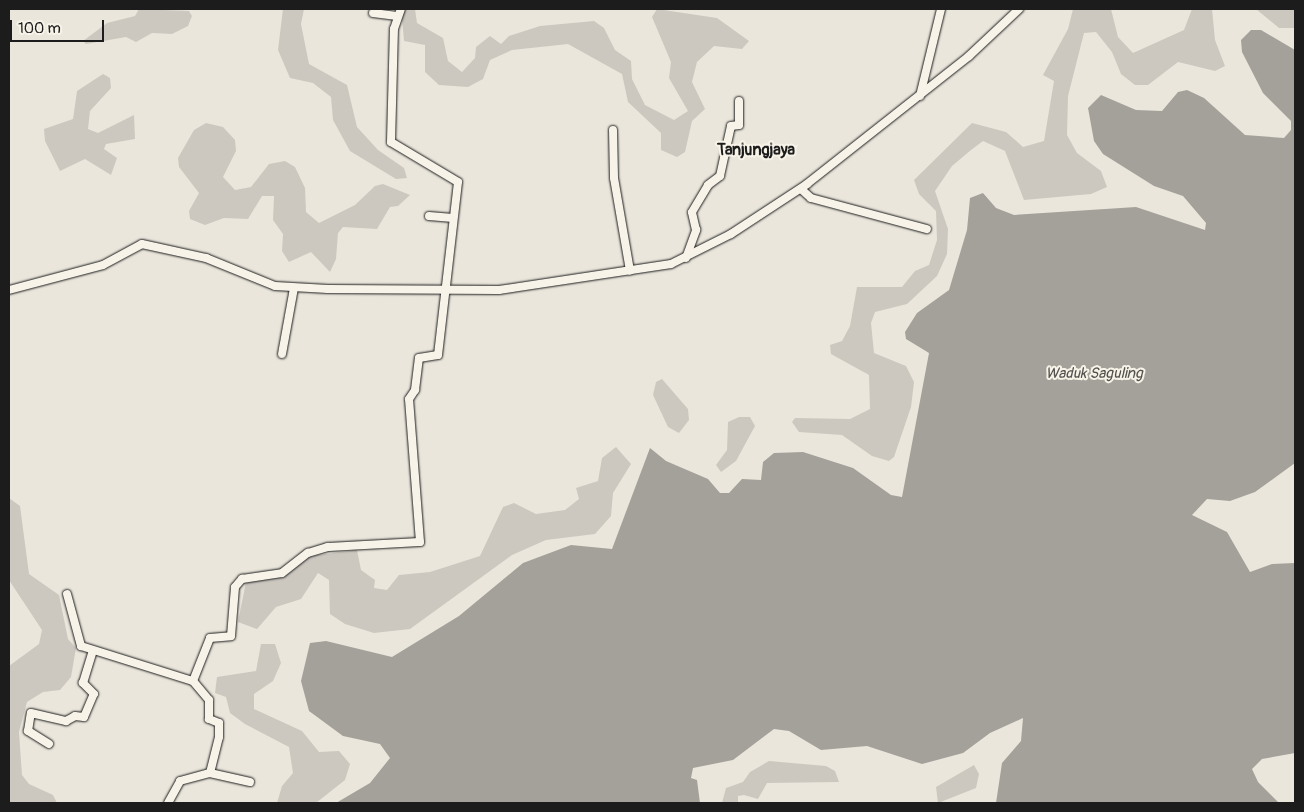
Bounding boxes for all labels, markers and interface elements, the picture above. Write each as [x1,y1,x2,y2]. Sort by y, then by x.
scale bar [12,10,106,42]
text: 100 m [18,19,61,38]
district label: Tanjungjaya [717,140,795,160]
water label: Waduk Saguling [1045,365,1143,383]

